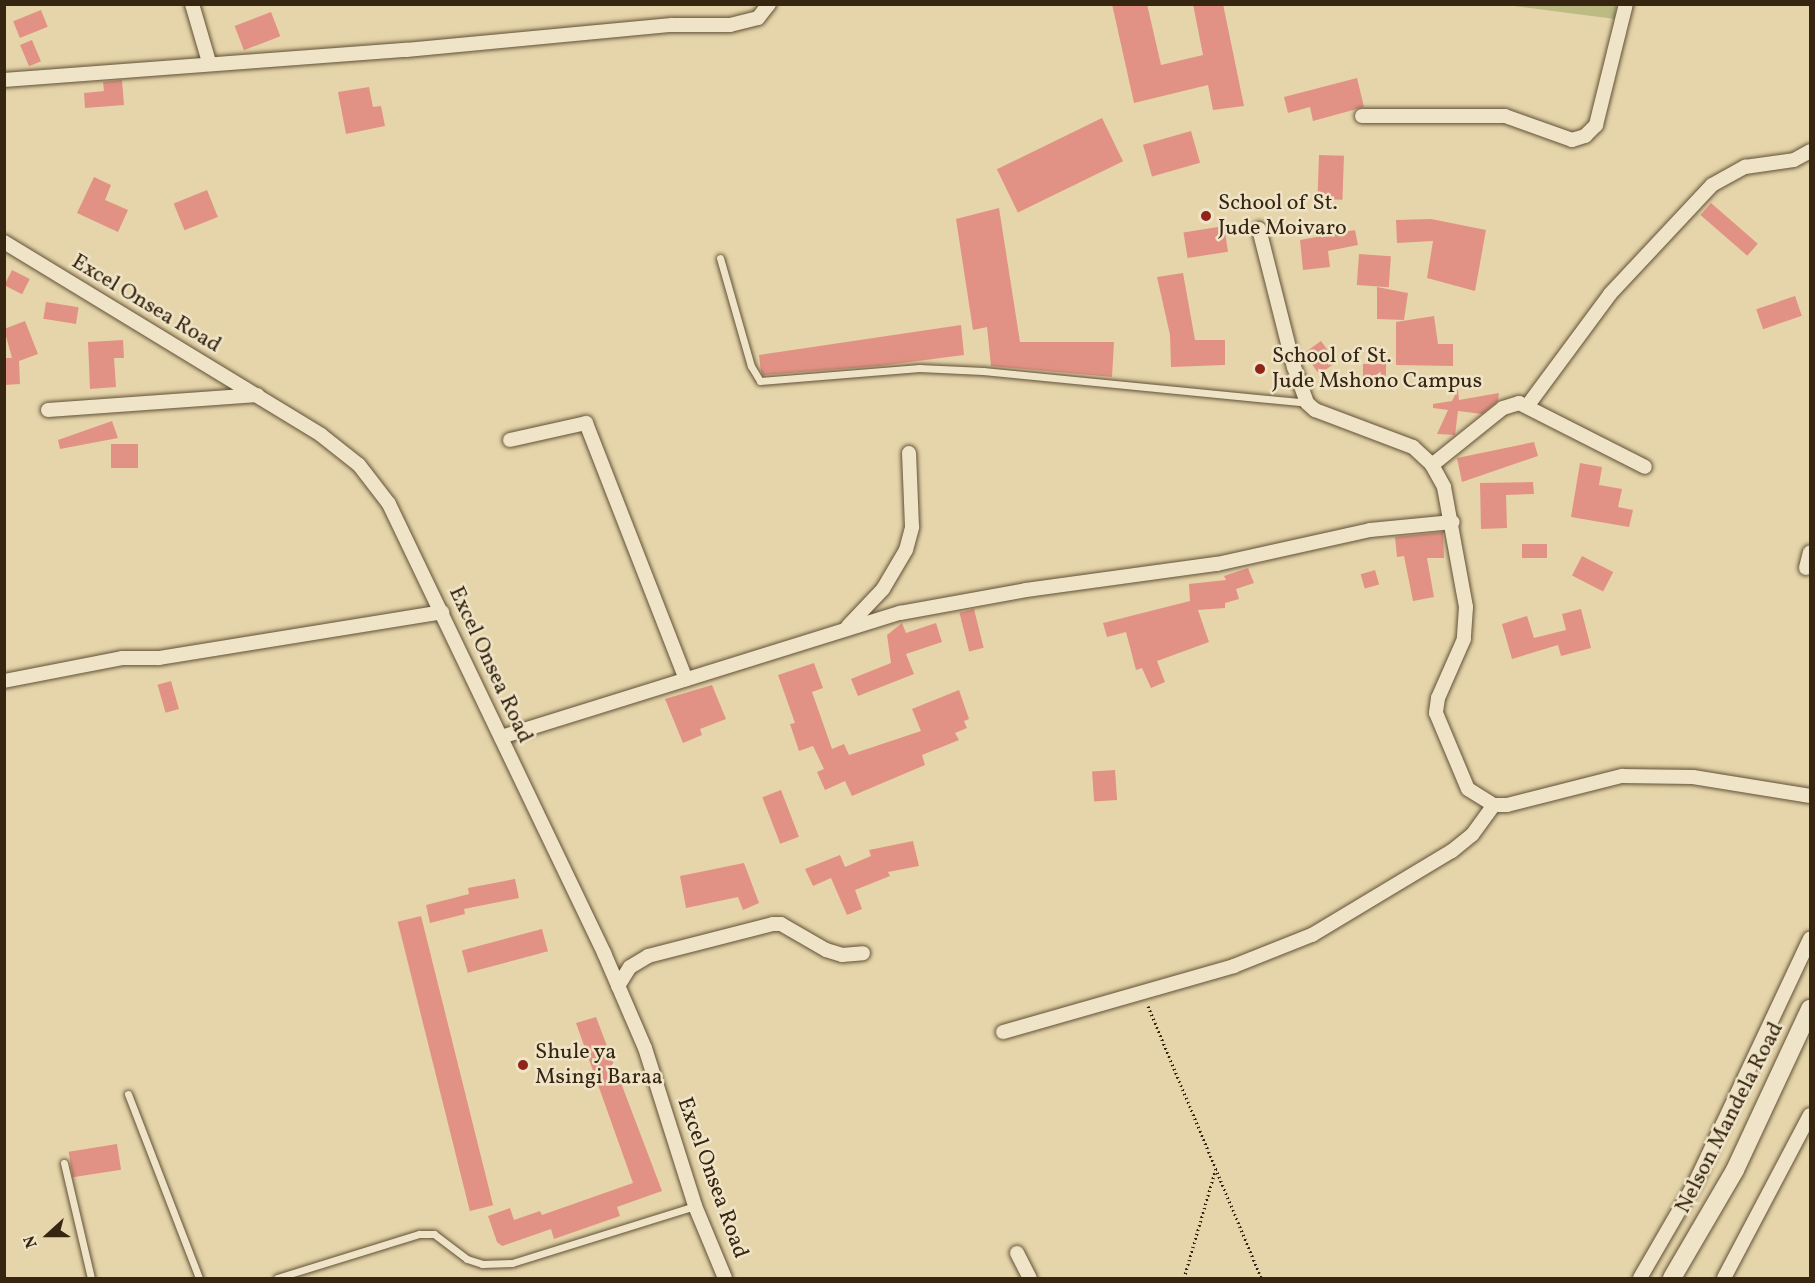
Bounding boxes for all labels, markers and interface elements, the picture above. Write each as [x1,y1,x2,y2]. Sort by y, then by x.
place label: School of St. Jude Moivaro [1218,190,1347,242]
marker: School of St. Jude Moivaro [1199,209,1213,223]
street label: Excel Onsea Road [67,249,225,359]
place label: School of St. Jude Mshono Campus [1272,343,1482,394]
marker: School of St. Jude Mshono Campus [1253,362,1267,376]
street label: Excel Onsea Road [442,583,538,747]
street label: Nelson Mandela Road [1670,1018,1790,1218]
place label: Shule ya Msingi Baraa [535,1039,663,1090]
marker: Shule ya Msingi Baraa [516,1058,530,1072]
street label: Excel Onsea Road [671,1094,753,1262]
north arrow [18,1205,78,1265]
text: N [19,1232,44,1251]

